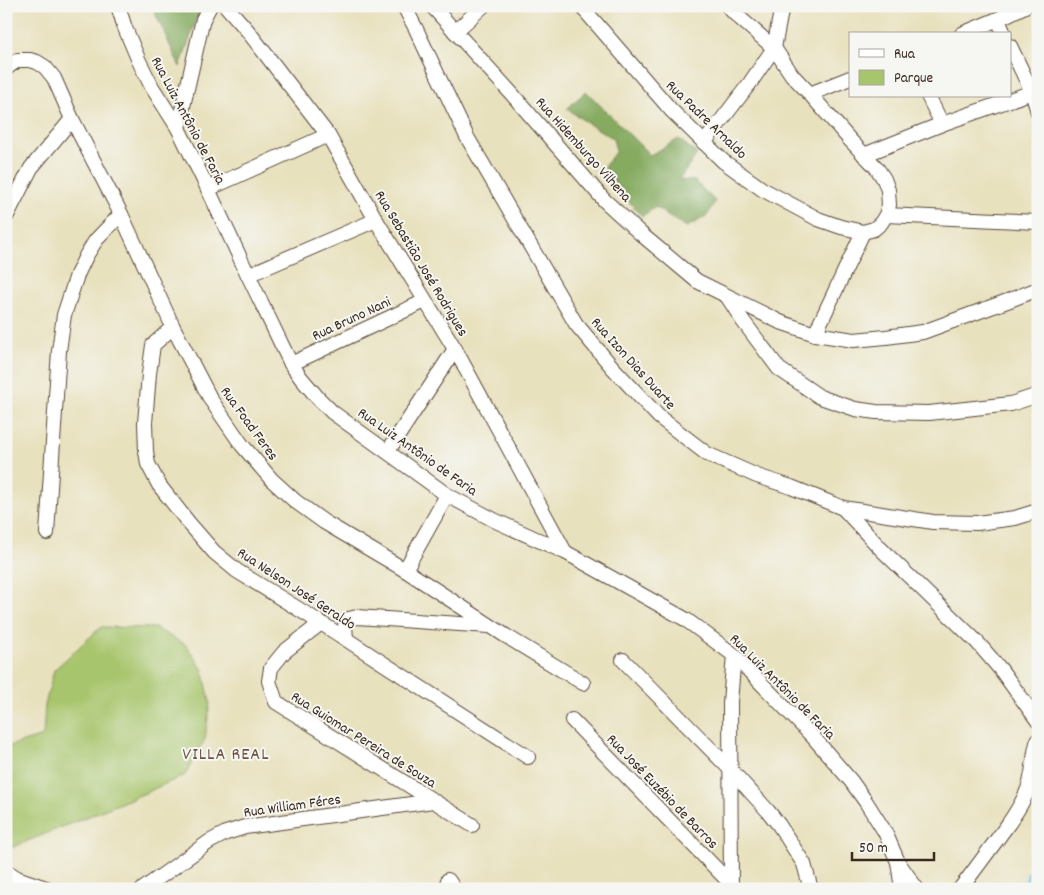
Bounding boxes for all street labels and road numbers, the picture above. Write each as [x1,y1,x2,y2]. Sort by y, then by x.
street label: Rua Luiz Antônio de Faria [144,53,231,190]
street label: Rua Padre Arnaldo [660,76,752,165]
street label: Rua Hidemburgo Vilhena [529,93,636,208]
street label: Rua Sebastião José Rodrigues [368,187,473,341]
street label: Rua Bruno Nani [309,292,395,348]
street label: Rua Izon Dias Duarte [585,313,680,416]
street label: Rua Foad Feres [214,383,283,466]
street label: Rua Luiz Antônio de Faria [352,403,482,503]
street label: Rua Nelson José Geraldo [232,543,360,637]
street label: Rua Luiz Antônio de Faria [724,629,840,746]
street label: Rua Guiomar Pereira de Souza [286,687,441,795]
street label: Rua José Euzébio de Barros [601,730,723,855]
street label: Rua William Féres [242,789,342,825]

